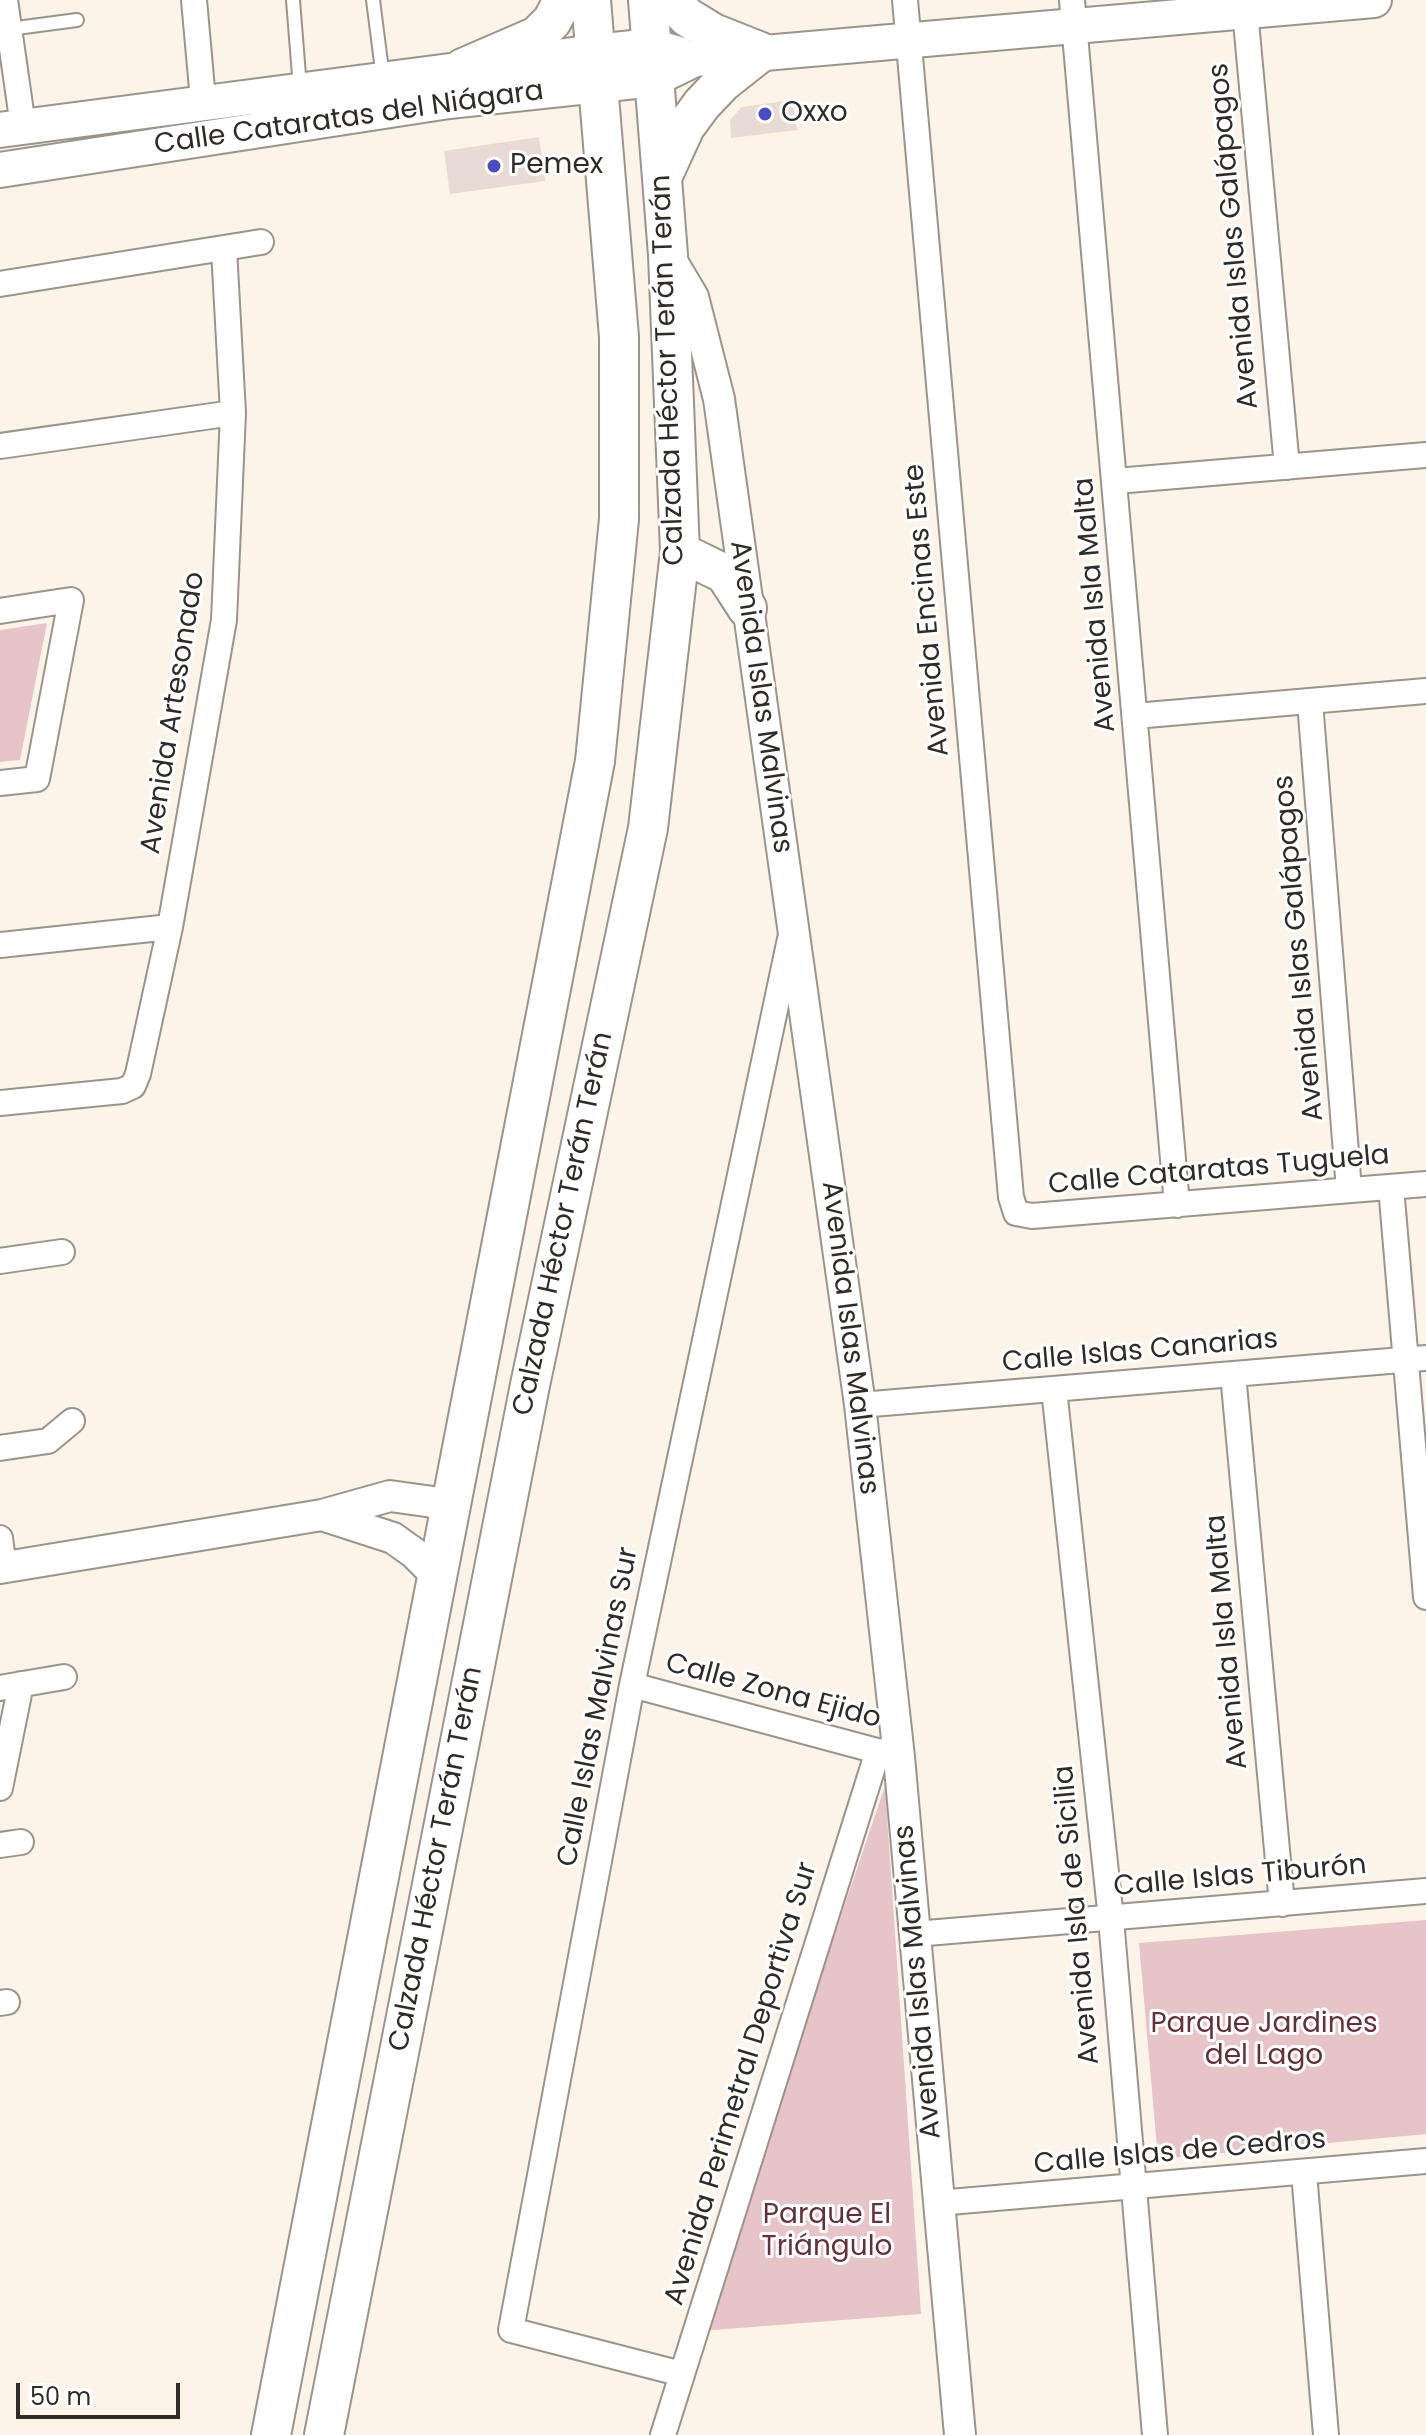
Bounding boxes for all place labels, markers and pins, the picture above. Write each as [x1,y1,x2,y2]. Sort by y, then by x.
place label: Oxxo [781,97,848,131]
marker: Oxxo [756,105,774,123]
place label: Pemex [510,149,603,183]
marker: Pemex [485,157,503,175]

